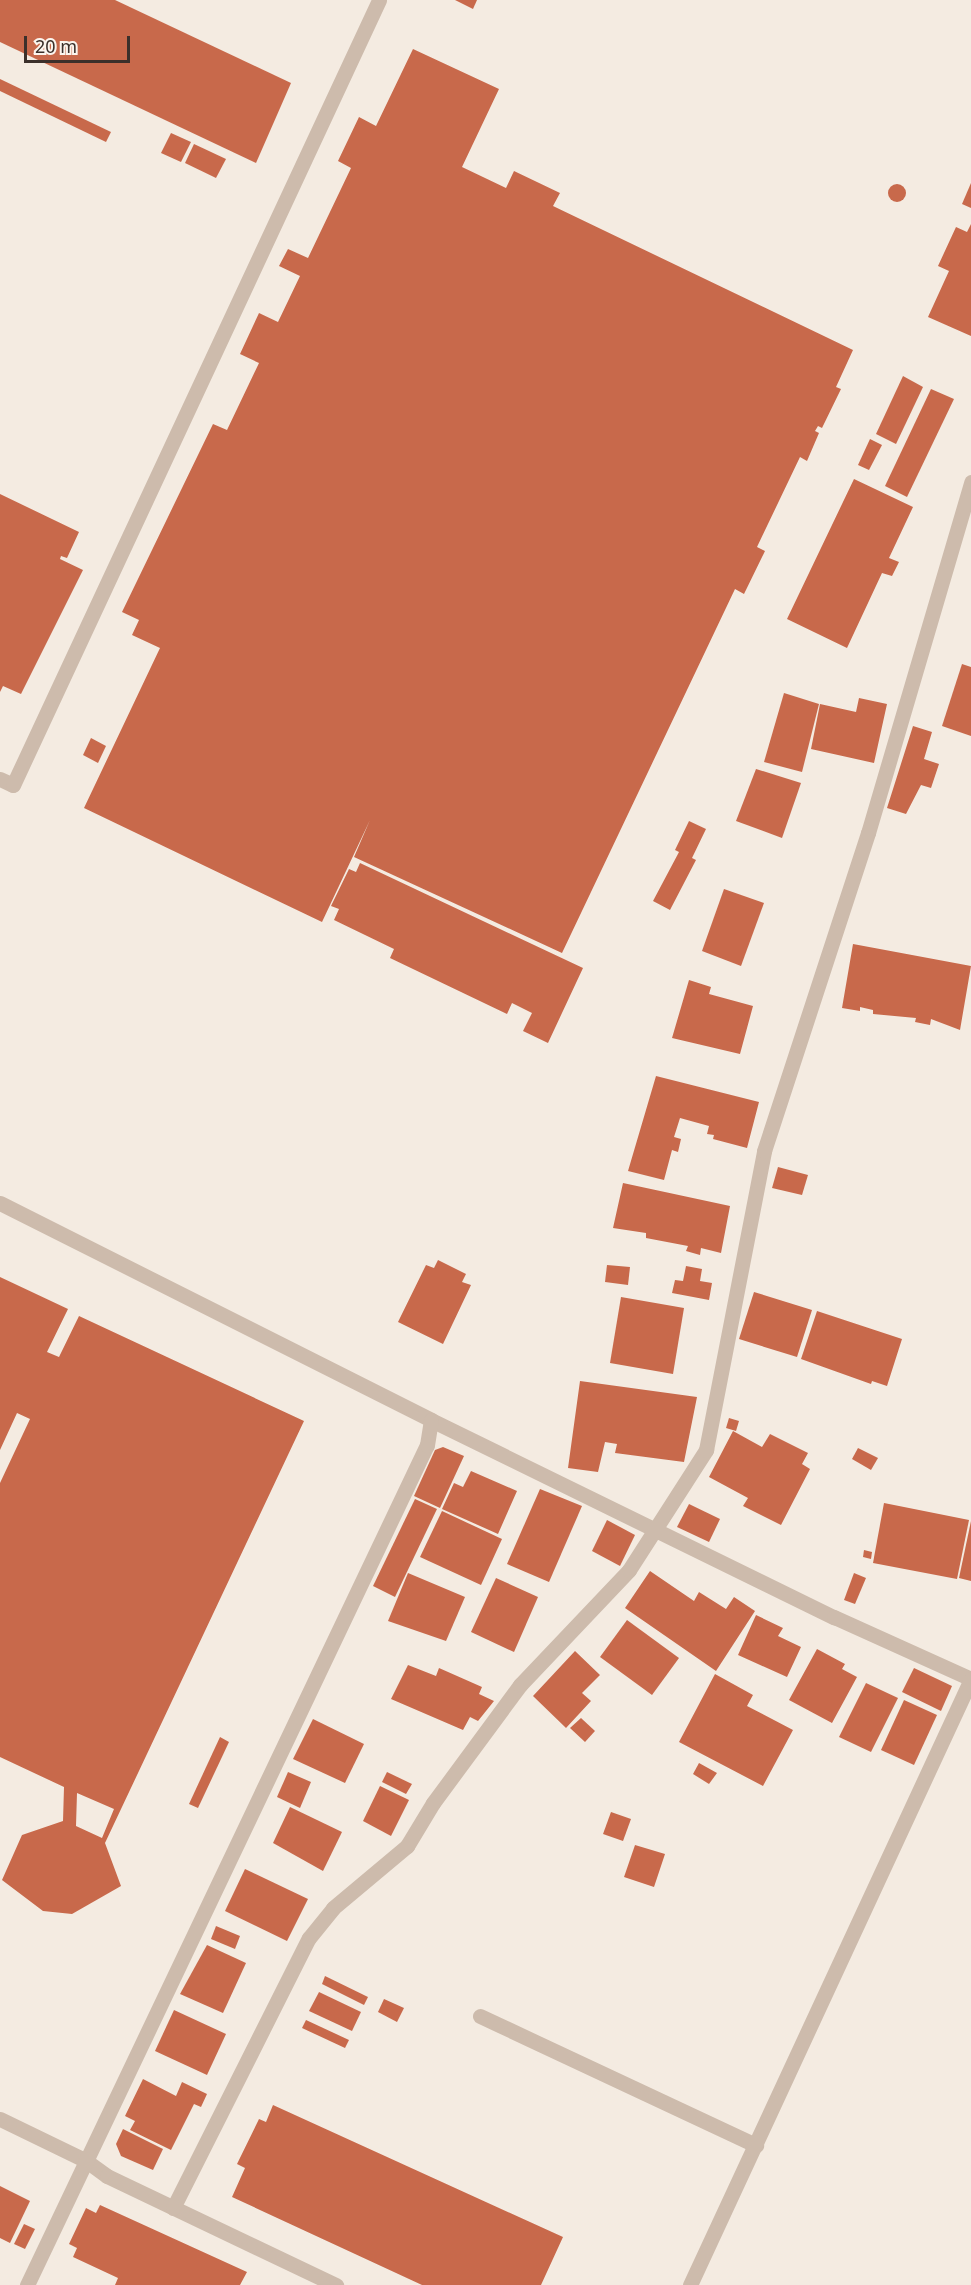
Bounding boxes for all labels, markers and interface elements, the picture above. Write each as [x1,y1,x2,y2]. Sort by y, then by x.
scale bar [27,24,134,62]
text: 20 m [35,34,77,58]

